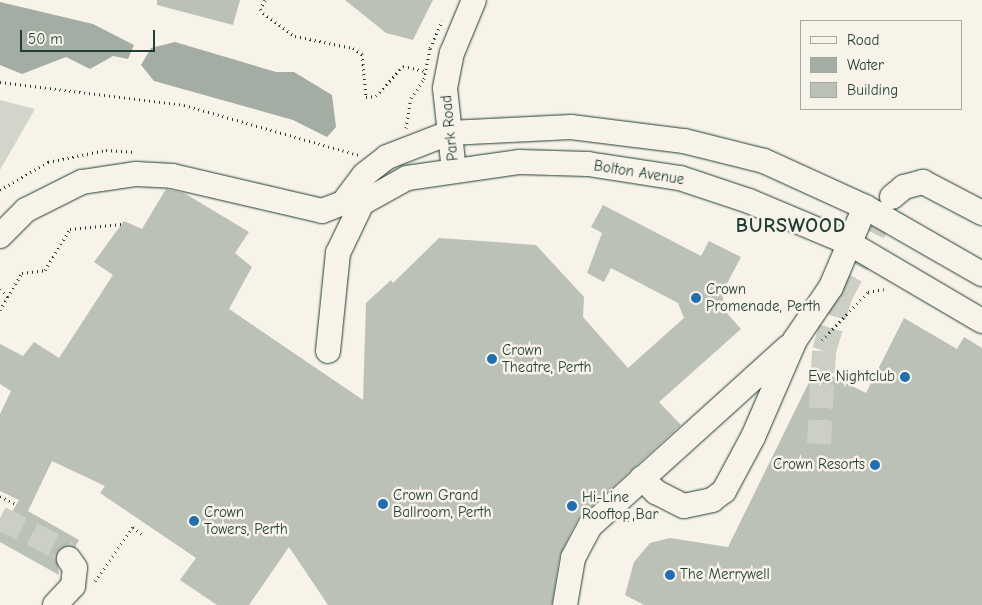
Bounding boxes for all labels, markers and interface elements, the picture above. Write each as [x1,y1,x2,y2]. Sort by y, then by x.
scale bar [22,20,158,52]
legend [800,20,962,110]
text: 50 m [28,30,63,48]
text: Road [847,31,879,49]
text: Water [847,56,884,74]
text: Building [847,81,898,99]
street label: Park Road [438,94,462,162]
street label: Bolton Avenue [593,157,685,189]
district label: BURSWOOD [735,213,847,237]
place label: Crown Promenade, Perth [706,280,820,315]
marker: Crown Promenade, Perth [690,292,702,304]
place label: Crown Theatre, Perth [502,341,592,376]
marker: Crown Theatre, Perth [486,353,498,365]
place label: Eve Nightclub [808,368,895,386]
marker: Eve Nightclub [899,371,911,383]
place label: Crown Resorts [773,456,865,474]
marker: Crown Resorts [869,459,881,471]
place label: Crown Grand Ballroom, Perth [393,486,492,521]
place label: Hi-Line Rooftop Bar [582,488,659,523]
marker: Crown Grand Ballroom, Perth [377,498,389,510]
marker: Hi-Line Rooftop Bar [566,500,578,512]
place label: Crown Towers, Perth [204,503,288,538]
marker: Crown Towers, Perth [188,515,200,527]
place label: The Merrywell [680,566,770,584]
marker: The Merrywell [664,569,676,581]

